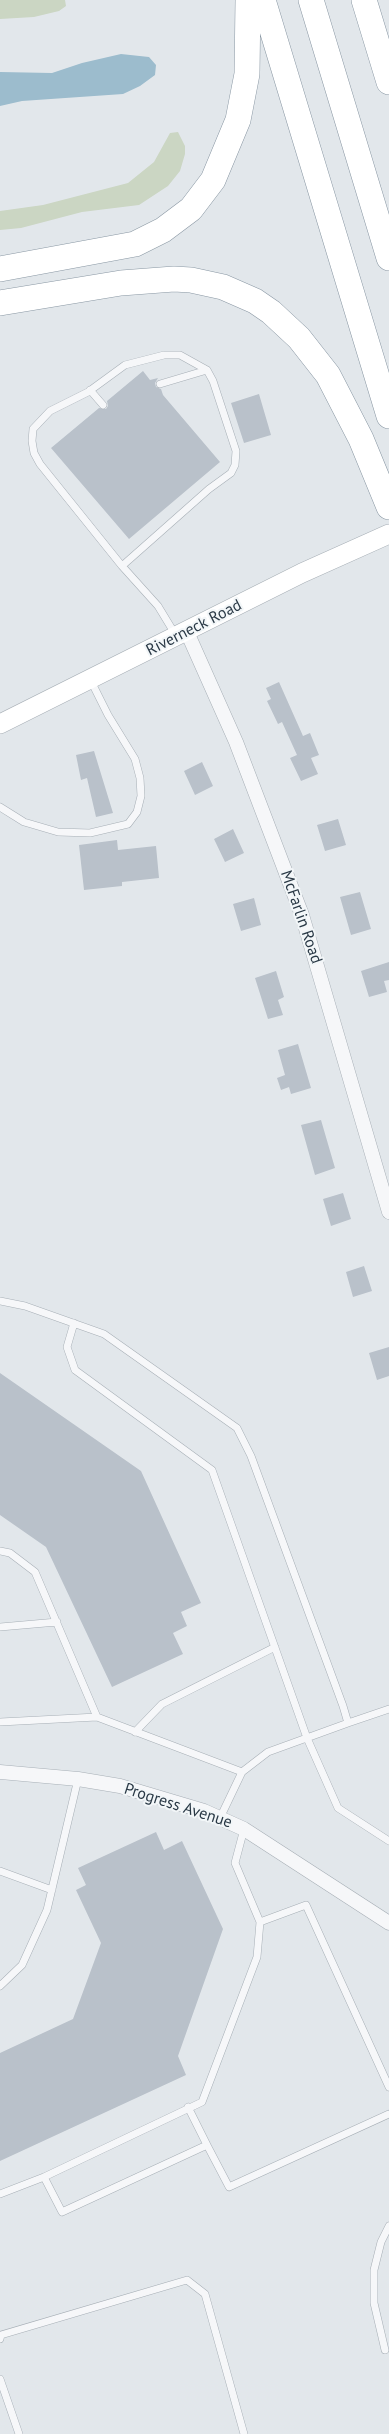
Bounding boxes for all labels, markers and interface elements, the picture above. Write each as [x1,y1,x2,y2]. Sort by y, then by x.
street label: Riverneck Road [143,596,245,660]
street label: McFarlin Road [276,868,326,966]
street label: Progress Avenue [122,1780,234,1832]

